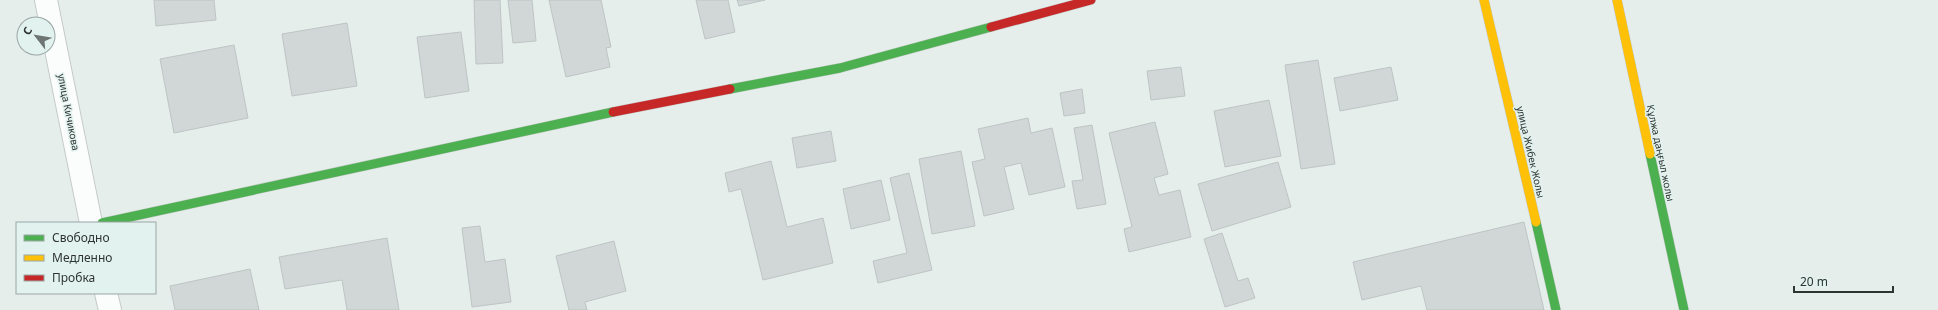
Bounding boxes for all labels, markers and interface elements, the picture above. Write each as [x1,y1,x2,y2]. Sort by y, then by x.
north arrow [16,16,56,56]
text: С [19,24,35,38]
street label: улица Кичикова [55,72,83,152]
street label: Құлжа даңғыл жолы [1644,103,1678,203]
street label: улица Жибек Жолы [1514,105,1548,199]
legend [16,222,156,294]
text: Свободно [52,229,110,246]
text: Медленно [52,249,112,266]
scale bar [1794,268,1893,294]
text: Пробка [52,269,95,286]
text: 20 m [1800,273,1828,290]

